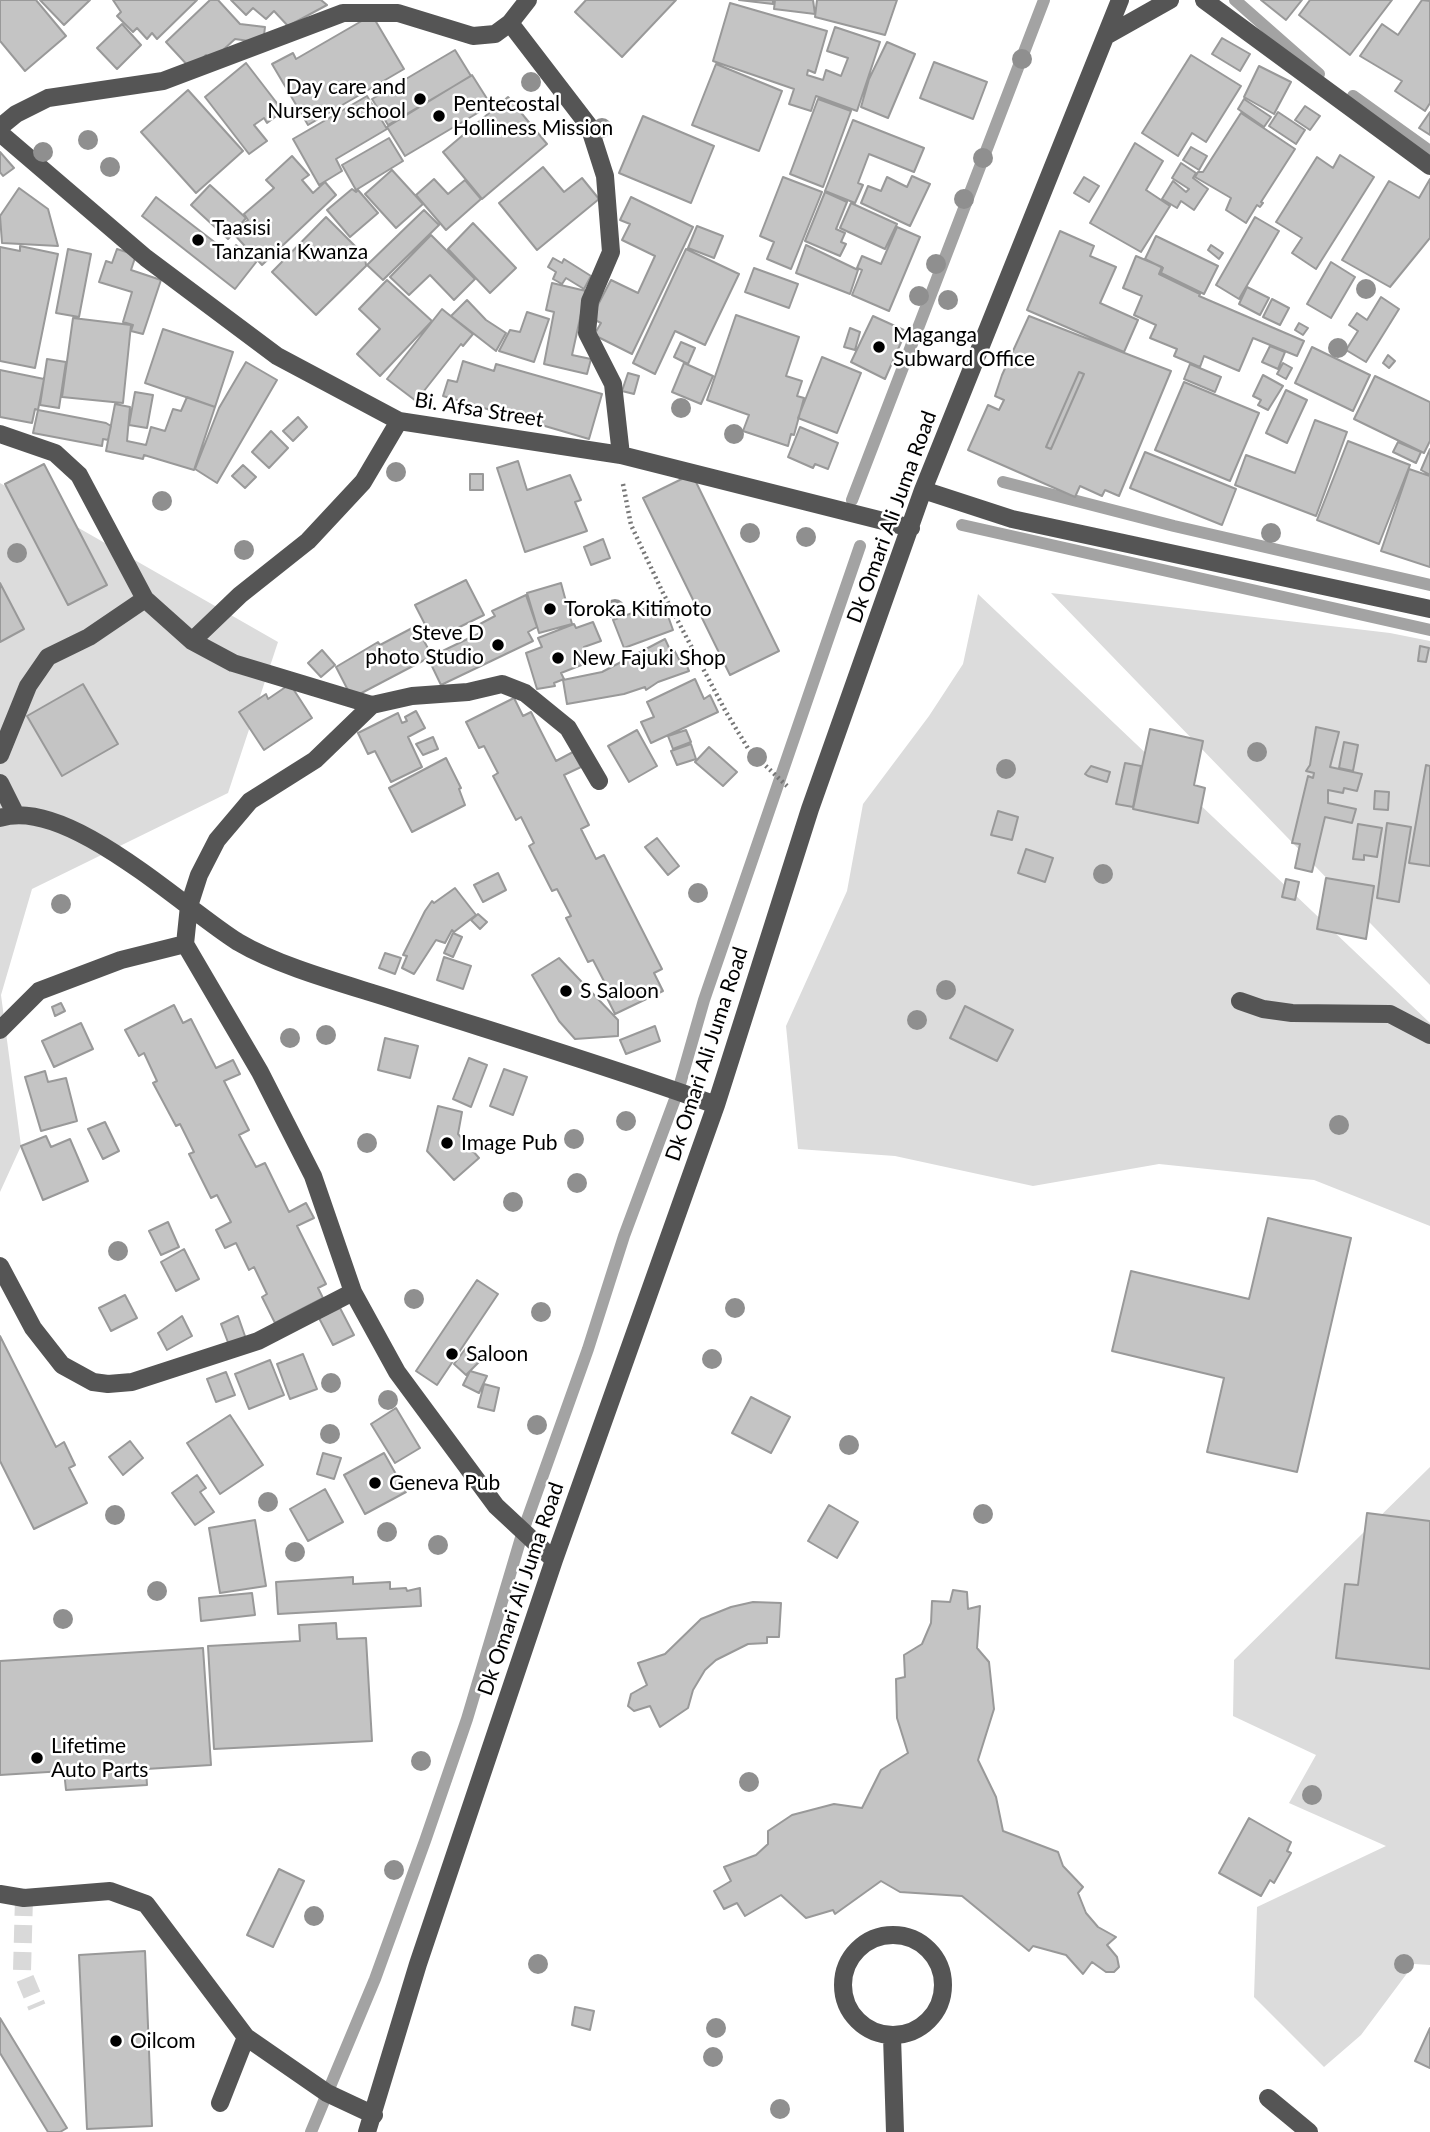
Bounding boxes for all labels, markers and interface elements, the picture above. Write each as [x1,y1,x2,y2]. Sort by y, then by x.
place label: Day care and Nursery school [267,74,406,124]
marker: Day care and Nursery school [412,91,428,107]
place label: Pentecostal Holliness Mission [453,91,613,141]
marker: Pentecostal Holliness Mission [431,108,447,124]
place label: Taasisi Tanzania Kwanza [212,215,368,265]
marker: Taasisi Tanzania Kwanza [190,232,206,248]
place label: Maganga Subward Office [893,322,1035,372]
marker: Maganga Subward Office [871,339,887,355]
street label: Bi. Afsa Street [413,387,545,433]
street label: Dk Omari Ali Juma Road [842,408,942,626]
place label: Toroka Kitimoto [564,596,712,622]
marker: Toroka Kitimoto [542,601,558,617]
place label: Steve D photo Studio [365,620,484,670]
marker: Steve D photo Studio [490,637,506,653]
place label: New Fajuki Shop [572,645,726,671]
marker: New Fajuki Shop [550,650,566,666]
street label: Dk Omari Ali Juma Road [660,944,754,1164]
place label: S Saloon [580,978,659,1004]
marker: S Saloon [558,983,574,999]
place label: Image Pub [461,1130,558,1156]
marker: Image Pub [439,1135,455,1151]
place label: Saloon [466,1341,528,1367]
marker: Saloon [444,1346,460,1362]
place label: Geneva Pub [389,1470,500,1496]
marker: Geneva Pub [367,1475,383,1491]
street label: Dk Omari Ali Juma Road [473,1479,569,1699]
place label: Lifetime Auto Parts [51,1733,148,1783]
marker: Lifetime Auto Parts [29,1750,45,1766]
place label: Oilcom [130,2028,196,2054]
marker: Oilcom [108,2033,124,2049]

